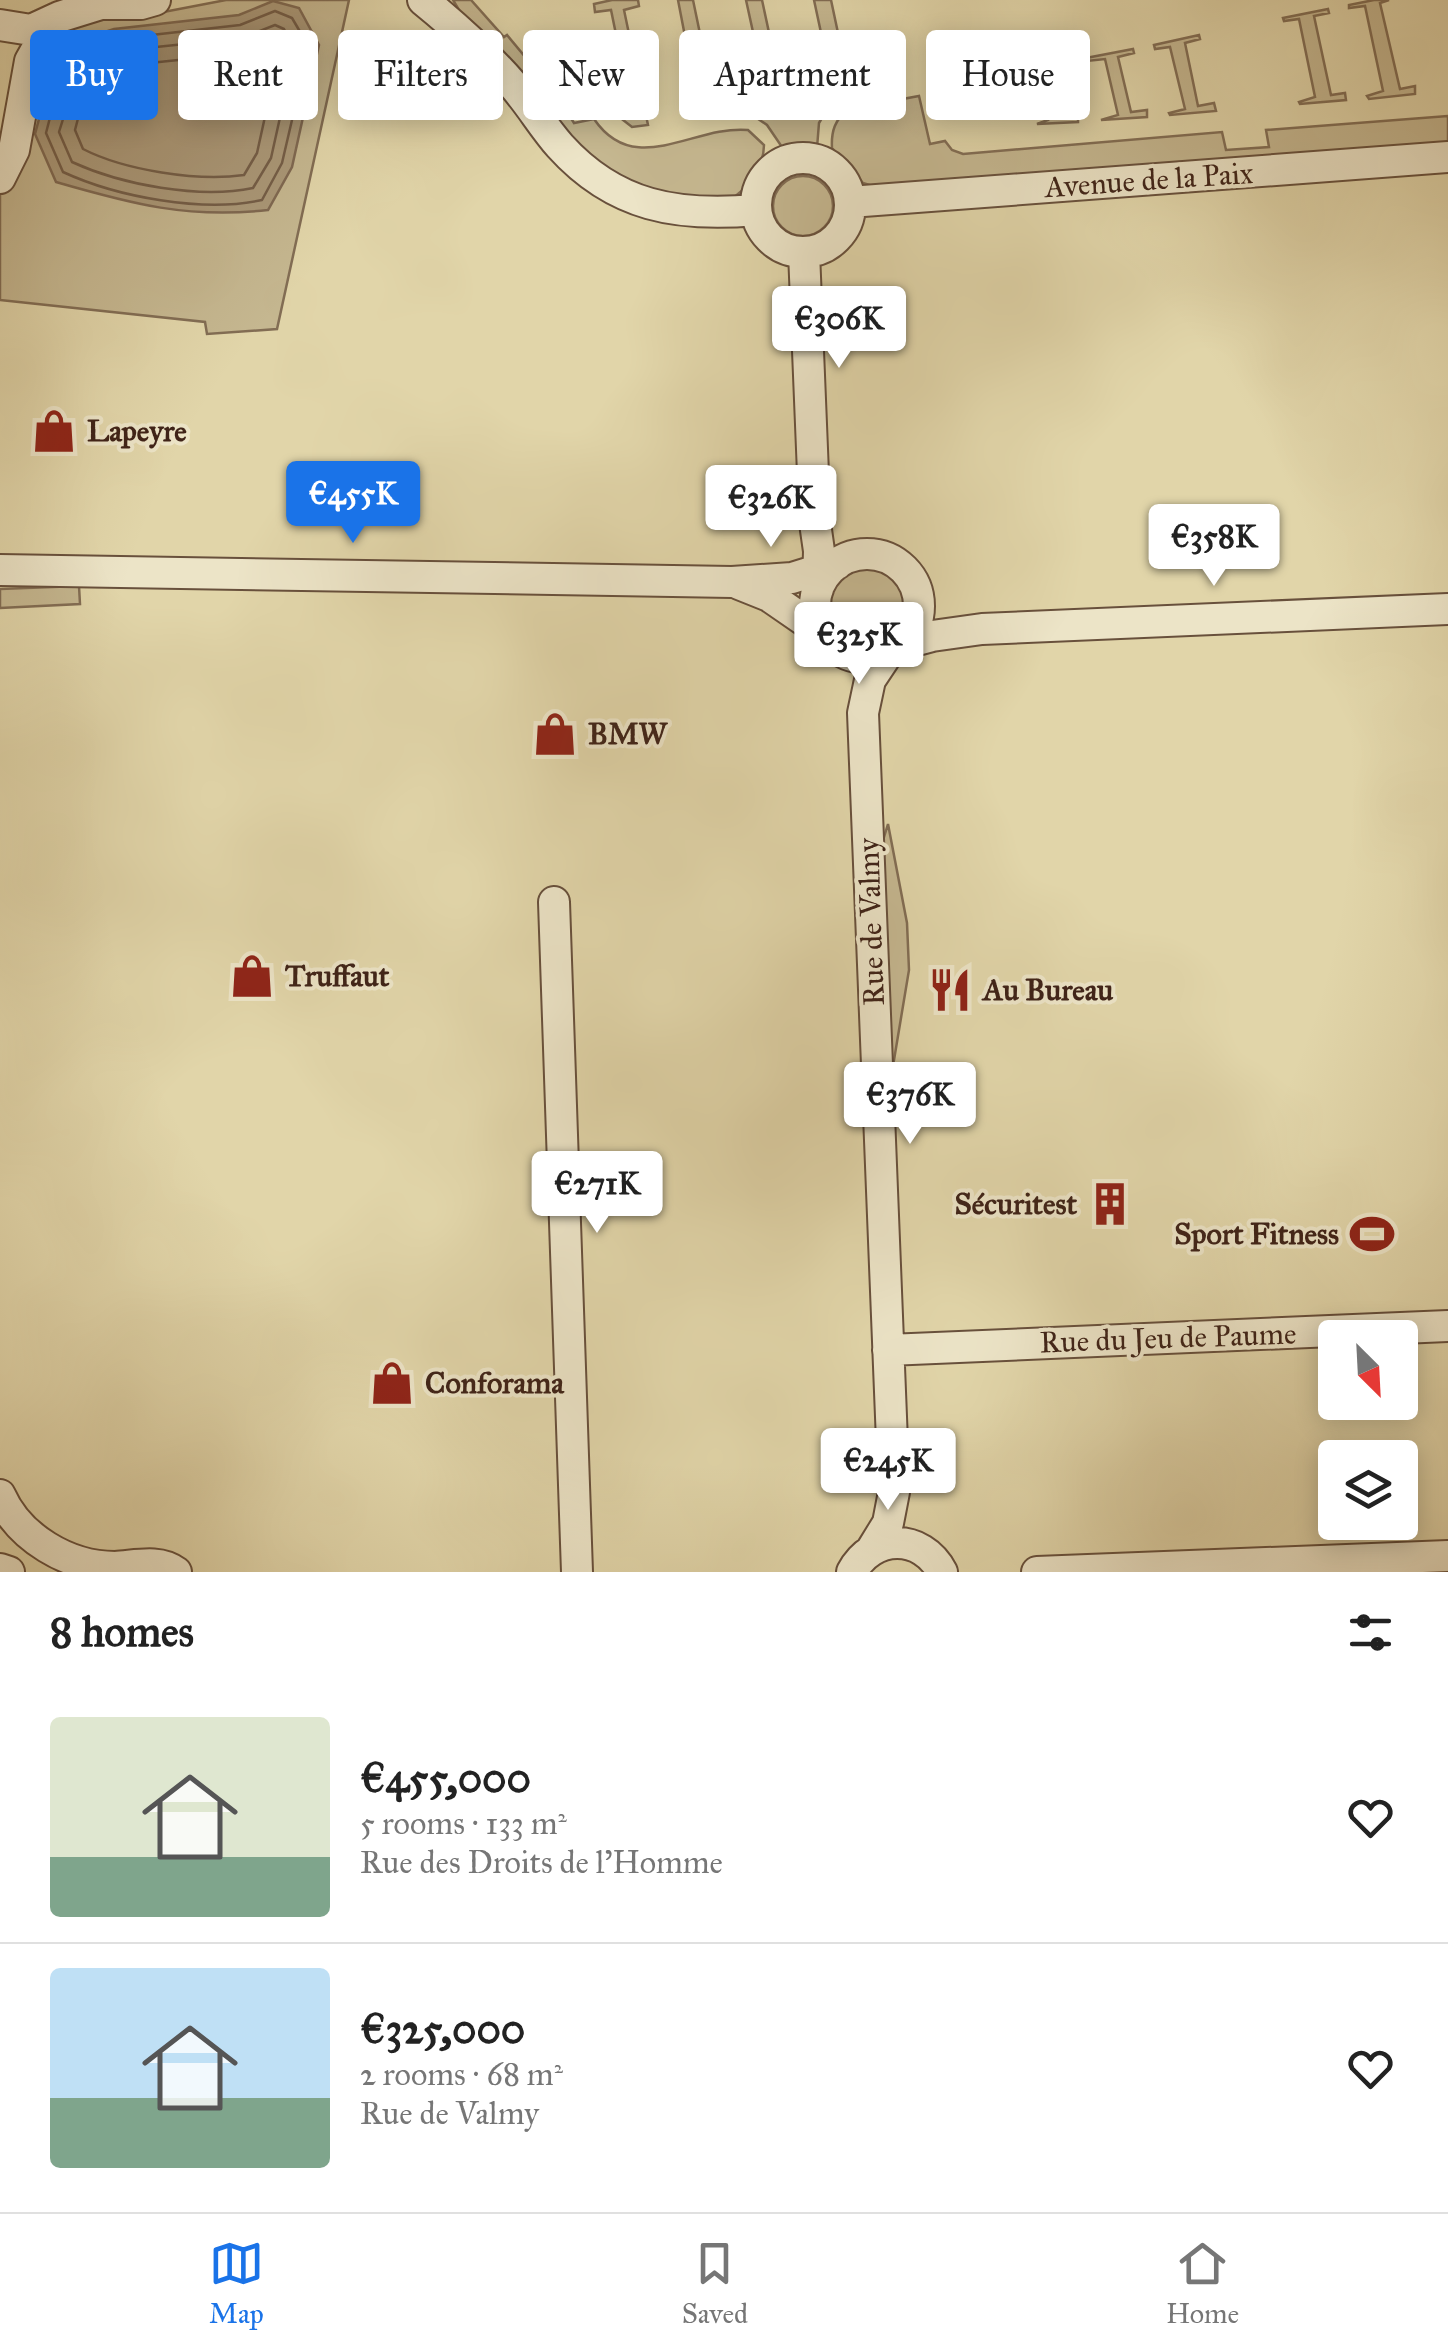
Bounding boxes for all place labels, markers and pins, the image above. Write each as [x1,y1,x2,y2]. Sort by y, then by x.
pin: €306K [769,286,909,371]
shop icon: Lapeyre [30,407,78,455]
place label: Lapeyre [87,413,187,449]
pin: €455K [283,461,423,546]
pin: €326K [701,465,841,550]
pin: €358K [1144,504,1284,589]
pin: €325K [789,602,929,687]
shop icon: BMW [531,710,579,758]
place label: BMW [588,716,669,752]
shop icon: Truffaut [228,952,276,1000]
place label: Truffaut [285,958,390,994]
restaurant icon: Au Bureau [926,966,974,1014]
place label: Au Bureau [981,972,1113,1008]
pin: €376K [840,1062,980,1147]
pin: €271K [527,1151,667,1236]
building icon: Sécuritest [1086,1180,1134,1228]
place label: Sécuritest [955,1186,1077,1222]
sports icon: Sport Fitness [1348,1210,1396,1258]
place label: Sport Fitness [1174,1216,1339,1252]
shop icon: Conforama [368,1359,416,1407]
place label: Conforama [425,1365,565,1401]
pin: €245K [818,1428,958,1513]

